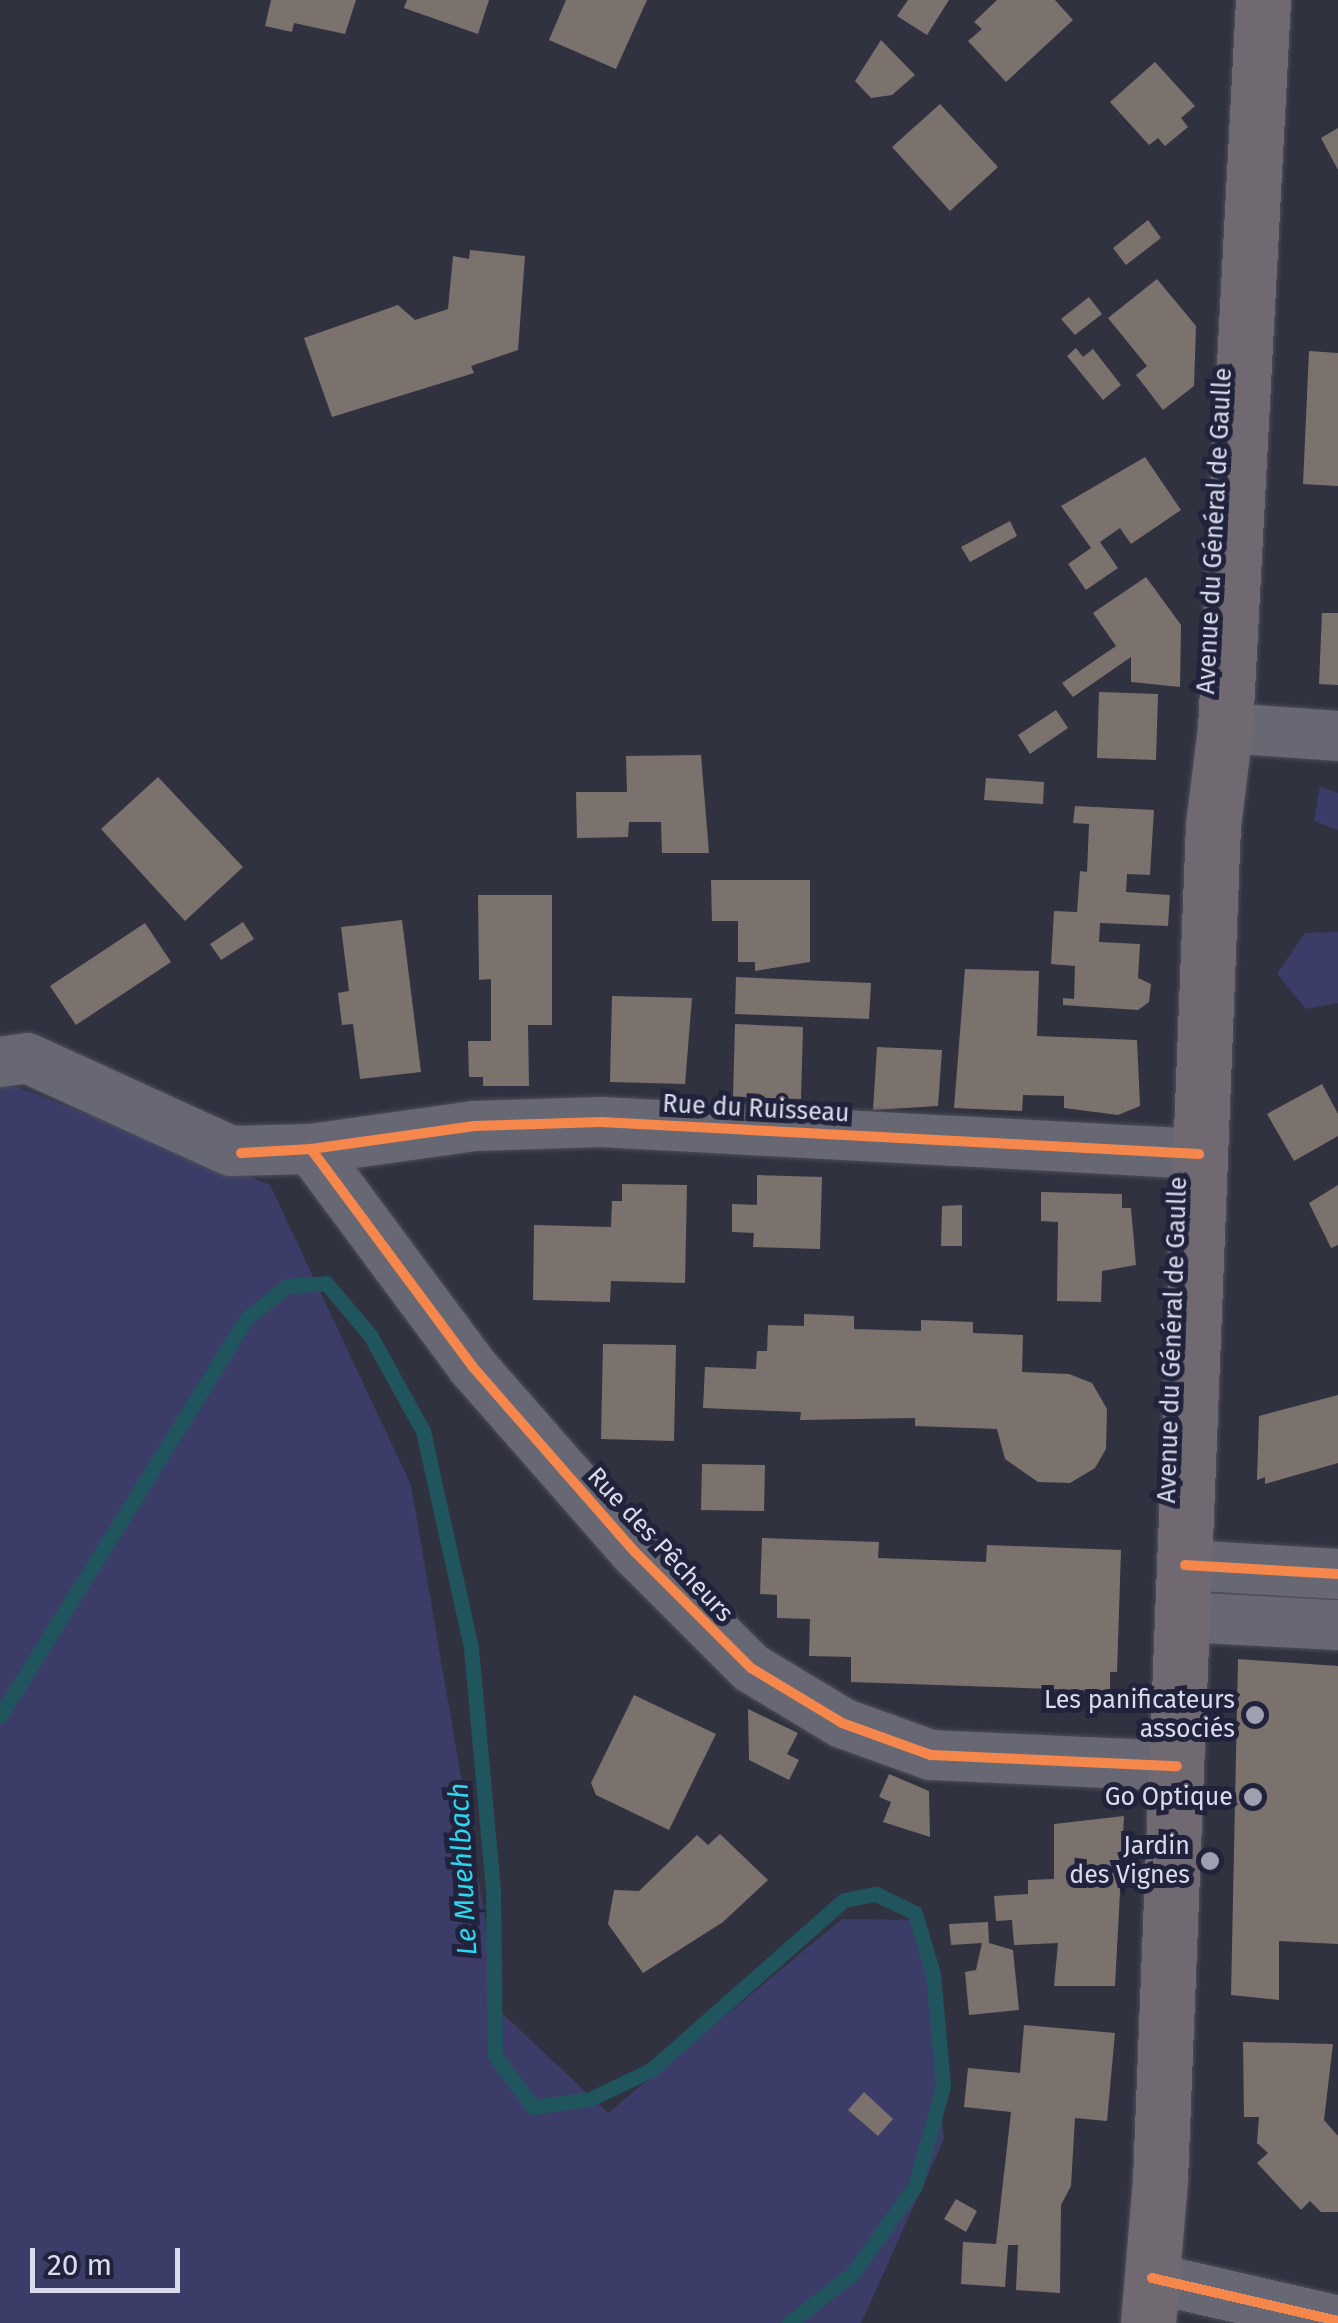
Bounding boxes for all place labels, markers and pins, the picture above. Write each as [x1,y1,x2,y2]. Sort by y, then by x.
place label: Les panificateurs associés [1044,1686,1235,1745]
marker: Les panificateurs associés [1244,1704,1266,1726]
place label: Go Optique [1105,1782,1233,1812]
marker: Go Optique [1242,1786,1264,1808]
place label: Jardin des Vignes [1069,1832,1190,1891]
marker: Jardin des Vignes [1199,1850,1221,1872]

